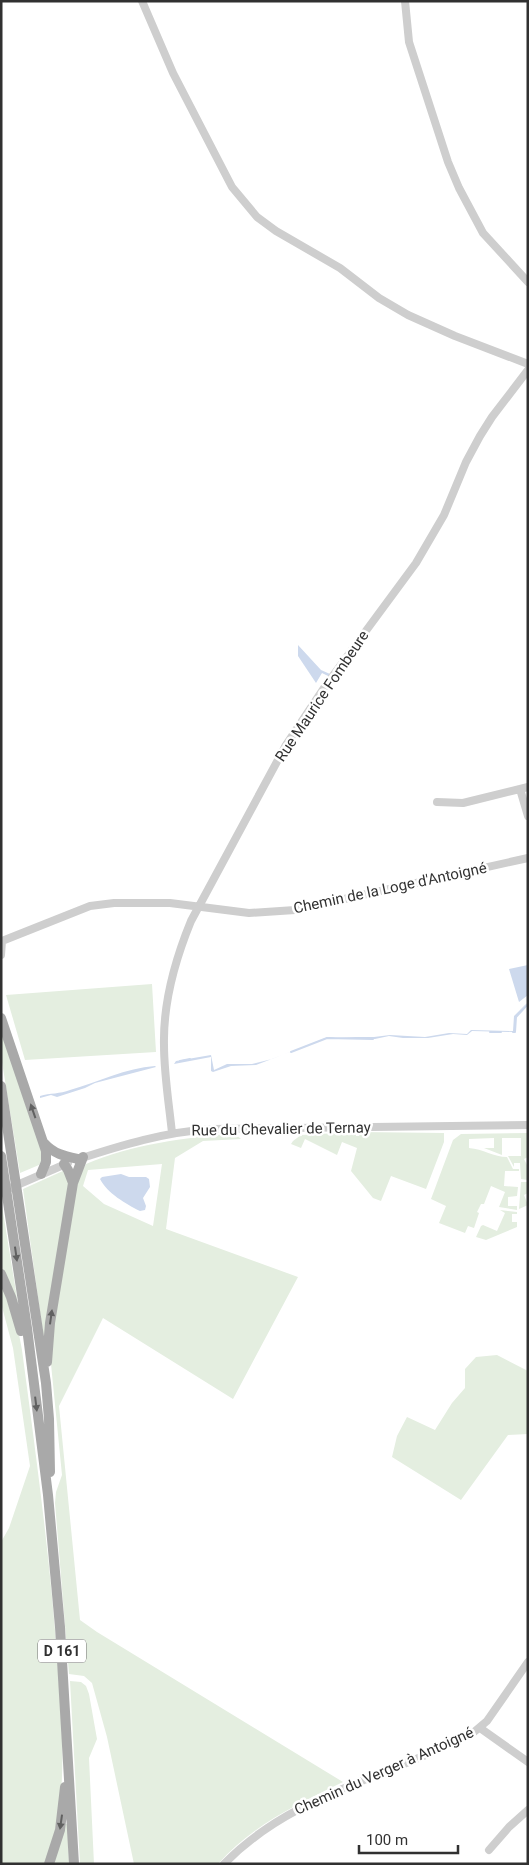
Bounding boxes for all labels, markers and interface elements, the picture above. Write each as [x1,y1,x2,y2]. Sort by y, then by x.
street label: Rue Maurice Fombeure [271,627,373,765]
street label: Chemin de la Loge d'Antoigné [292,859,488,917]
one-way arrow [28,1104,36,1119]
street label: Rue du Chevalier de Ternay [191,1118,371,1140]
one-way arrow [12,1246,20,1262]
one-way arrow [48,1309,56,1325]
one-way arrow [32,1397,40,1413]
road number: D 161 [38,1640,86,1662]
street label: Chemin du Verger à Antoigné [292,1723,476,1819]
one-way arrow [56,1814,64,1830]
scale bar [359,1822,458,1854]
text: 100 m [366,1831,408,1849]

